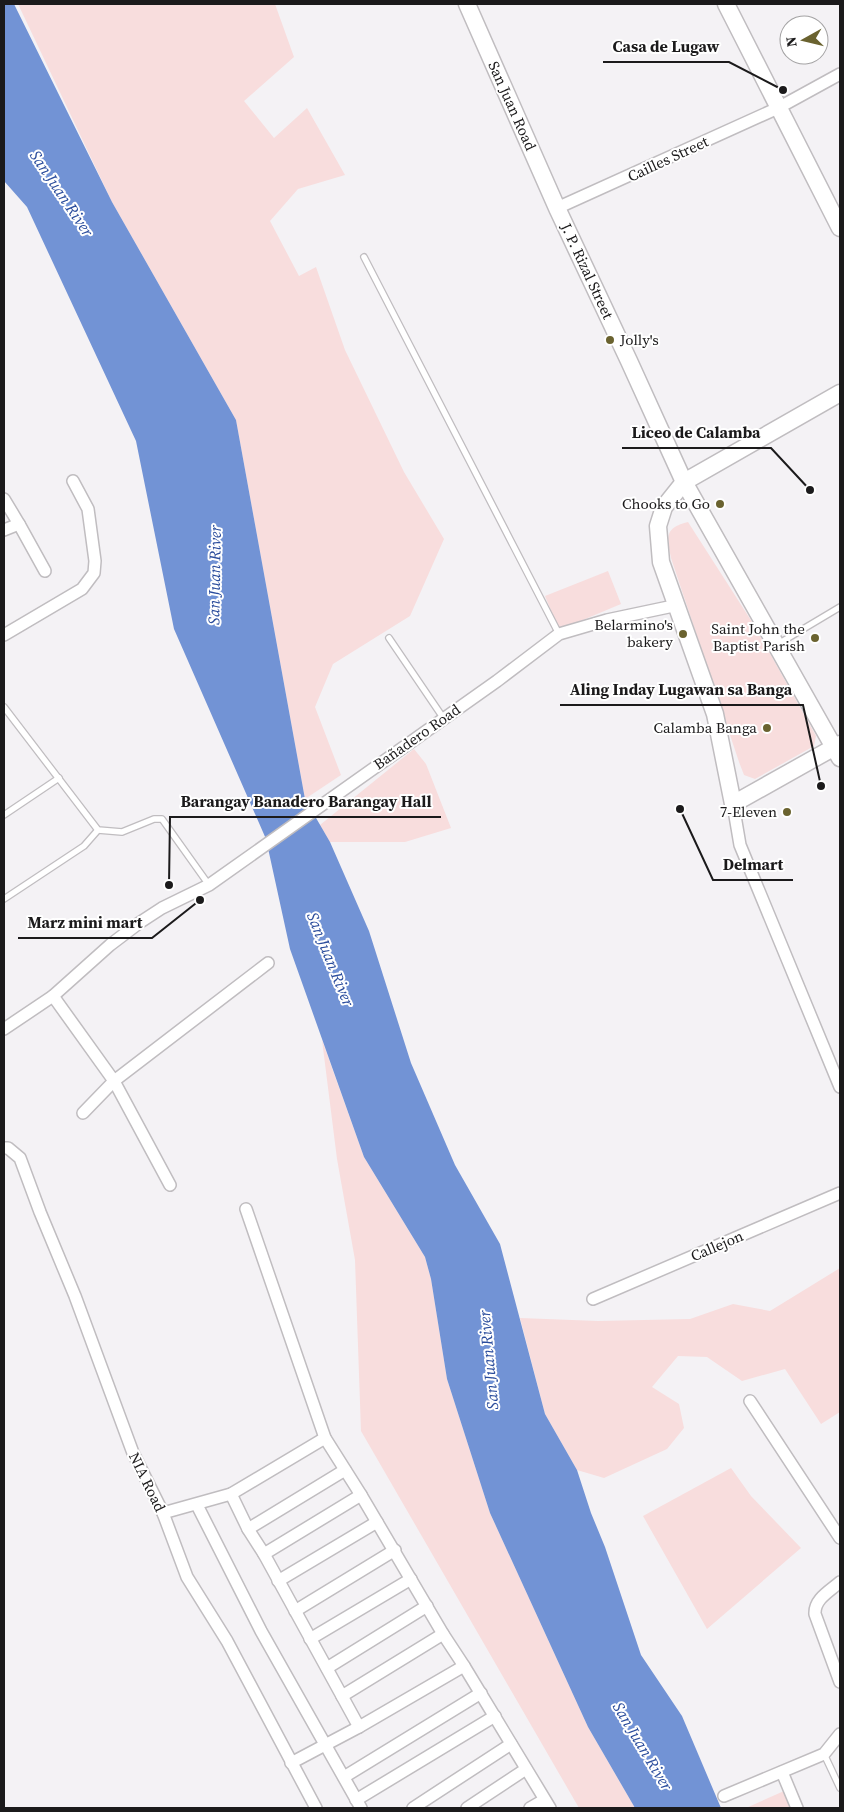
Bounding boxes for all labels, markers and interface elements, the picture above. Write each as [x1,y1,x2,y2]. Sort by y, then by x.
north arrow [779,15,829,65]
callout: Casa de Lugaw [603,31,729,62]
text: Casa de Lugaw [613,35,720,57]
text: N [781,35,802,48]
street label: San Juan Road [483,58,542,154]
street label: Cailles Street [624,131,712,186]
water label: San Juan River [25,145,99,241]
street label: J. P. Rizal Street [556,218,619,322]
place label: Jolly's [619,329,659,350]
marker: Jolly's [604,334,616,346]
callout: Liceo de Calamba [622,417,771,448]
text: Liceo de Calamba [631,421,761,443]
place label: Chooks to Go [622,493,710,514]
marker: Chooks to Go [714,498,726,510]
water label: San Juan River [202,524,226,625]
place label: Belarmino's bakery [594,614,673,652]
place label: Saint John the Baptist Parish [711,618,805,656]
marker: Belarmino's bakery [677,628,689,640]
marker: Saint John the Baptist Parish [809,632,821,644]
callout: Aling Inday Lugawan sa Banga [560,674,803,705]
text: Aling Inday Lugawan sa Banga [570,678,793,700]
street label: Bañadero Road [369,699,465,774]
place label: Calamba Banga [654,717,757,738]
marker: Calamba Banga [761,722,773,734]
callout: Barangay Banadero Barangay Hall [170,786,441,817]
text: Barangay Banadero Barangay Hall [180,790,432,812]
place label: 7-Eleven [720,801,777,822]
marker: 7-Eleven [781,806,793,818]
callout: Delmart [713,849,793,880]
text: Delmart [723,853,784,875]
callout: Marz mini mart [18,907,152,938]
water label: San Juan River [302,909,360,1010]
text: Marz mini mart [28,911,143,933]
street label: Callejon [687,1225,746,1266]
water label: San Juan River [473,1309,503,1411]
street label: NIA Road [124,1448,171,1516]
water label: San Juan River [608,1698,678,1795]

